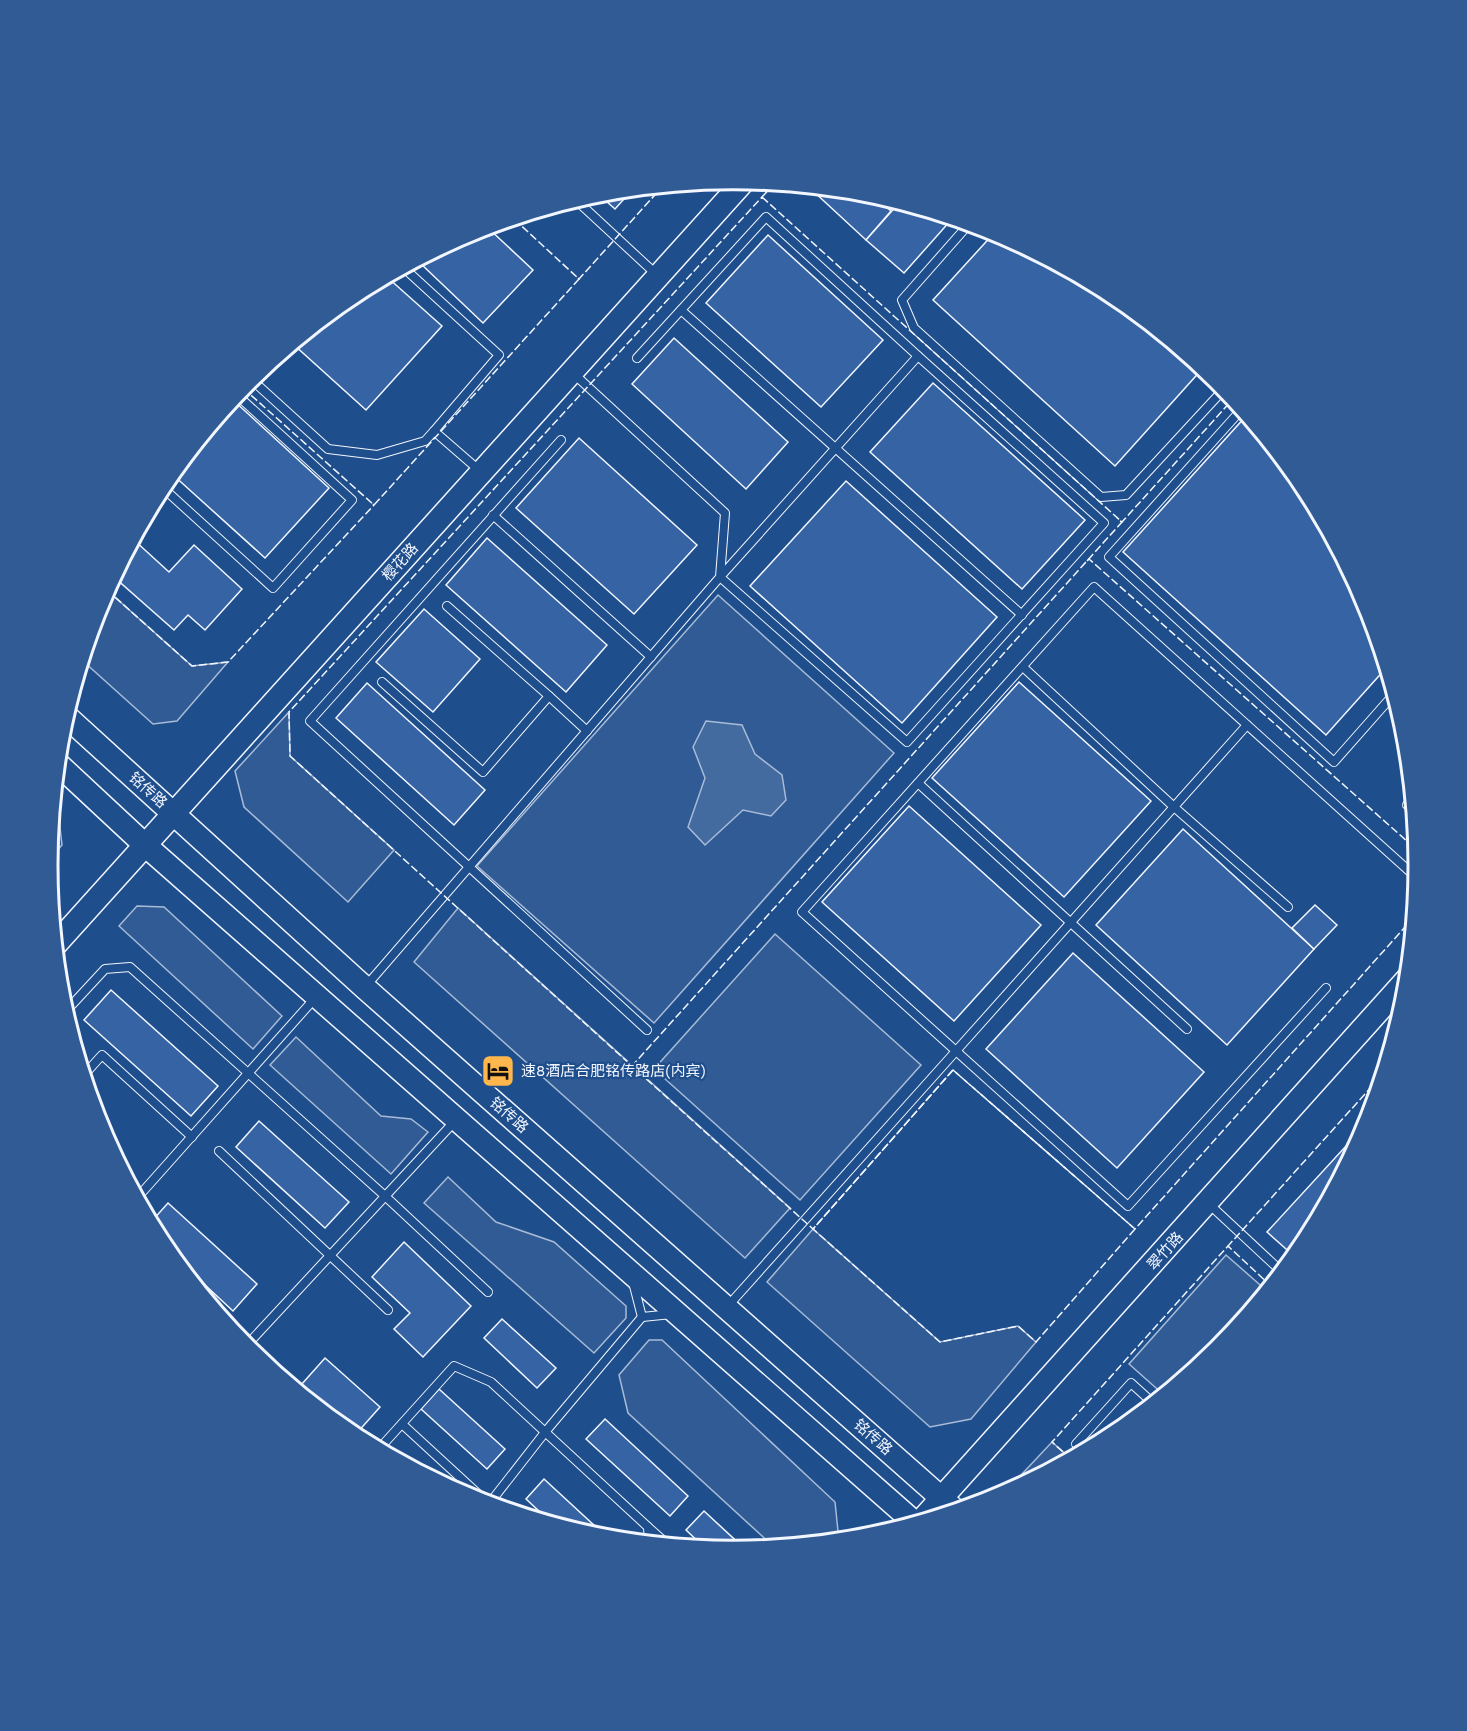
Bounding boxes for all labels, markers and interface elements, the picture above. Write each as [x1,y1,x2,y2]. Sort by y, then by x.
street label: 樱花路 [378,539,422,585]
street label: 铭传路 [125,768,171,812]
hotel icon: 速8酒店合肥铭传路店(内宾) [480,1053,516,1089]
place label: 速8酒店合肥铭传路店(内宾) [521,1062,706,1080]
street label: 铭传路 [486,1093,532,1137]
street label: 翠竹路 [1143,1228,1187,1274]
street label: 铭传路 [850,1415,896,1459]

